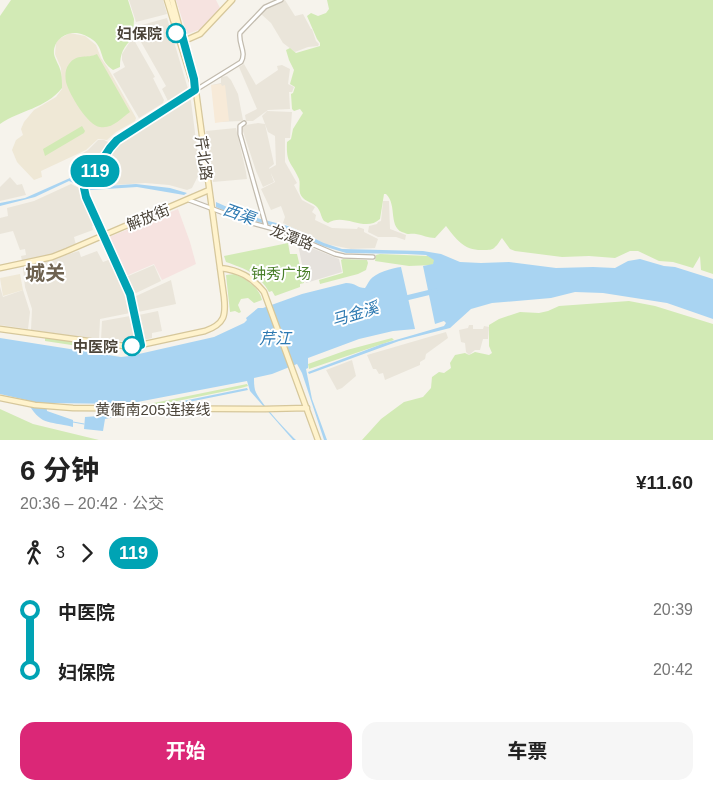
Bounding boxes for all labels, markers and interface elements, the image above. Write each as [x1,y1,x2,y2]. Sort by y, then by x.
marker: 妇保院 [166,23,186,43]
place label: 妇保院 [117,25,162,42]
street label: 芹北路 [192,135,216,181]
line badge: 119 [66,155,124,187]
text: 119 [80,161,110,181]
street label: 解放街 [124,201,172,233]
water label: 西渠 [221,201,259,228]
street label: 龙潭路 [268,221,316,253]
district label: 城关 [25,262,65,284]
park label: 钟秀广场 [251,265,311,282]
water label: 马金溪 [330,298,382,329]
water label: 芹江 [259,330,293,347]
marker: 中医院 [122,336,142,356]
place label: 中医院 [73,338,118,355]
street label: 黄衢南205连接线 [95,401,211,418]
text: 6 分钟 [20,455,99,486]
text: ¥11.60 [636,472,693,493]
text: 20:36 – 20:42 · 公交 [20,495,164,512]
icon: walk [20,539,48,567]
icon: forward [73,539,101,567]
text: 119 [119,543,148,563]
text: 3 [56,544,65,561]
text: 20:39 [653,601,693,618]
text: 中医院 [58,602,115,623]
text: 20:42 [653,661,693,678]
text: 妇保院 [58,662,115,683]
button: 开始 [20,722,352,780]
button: 车票 [362,722,693,780]

